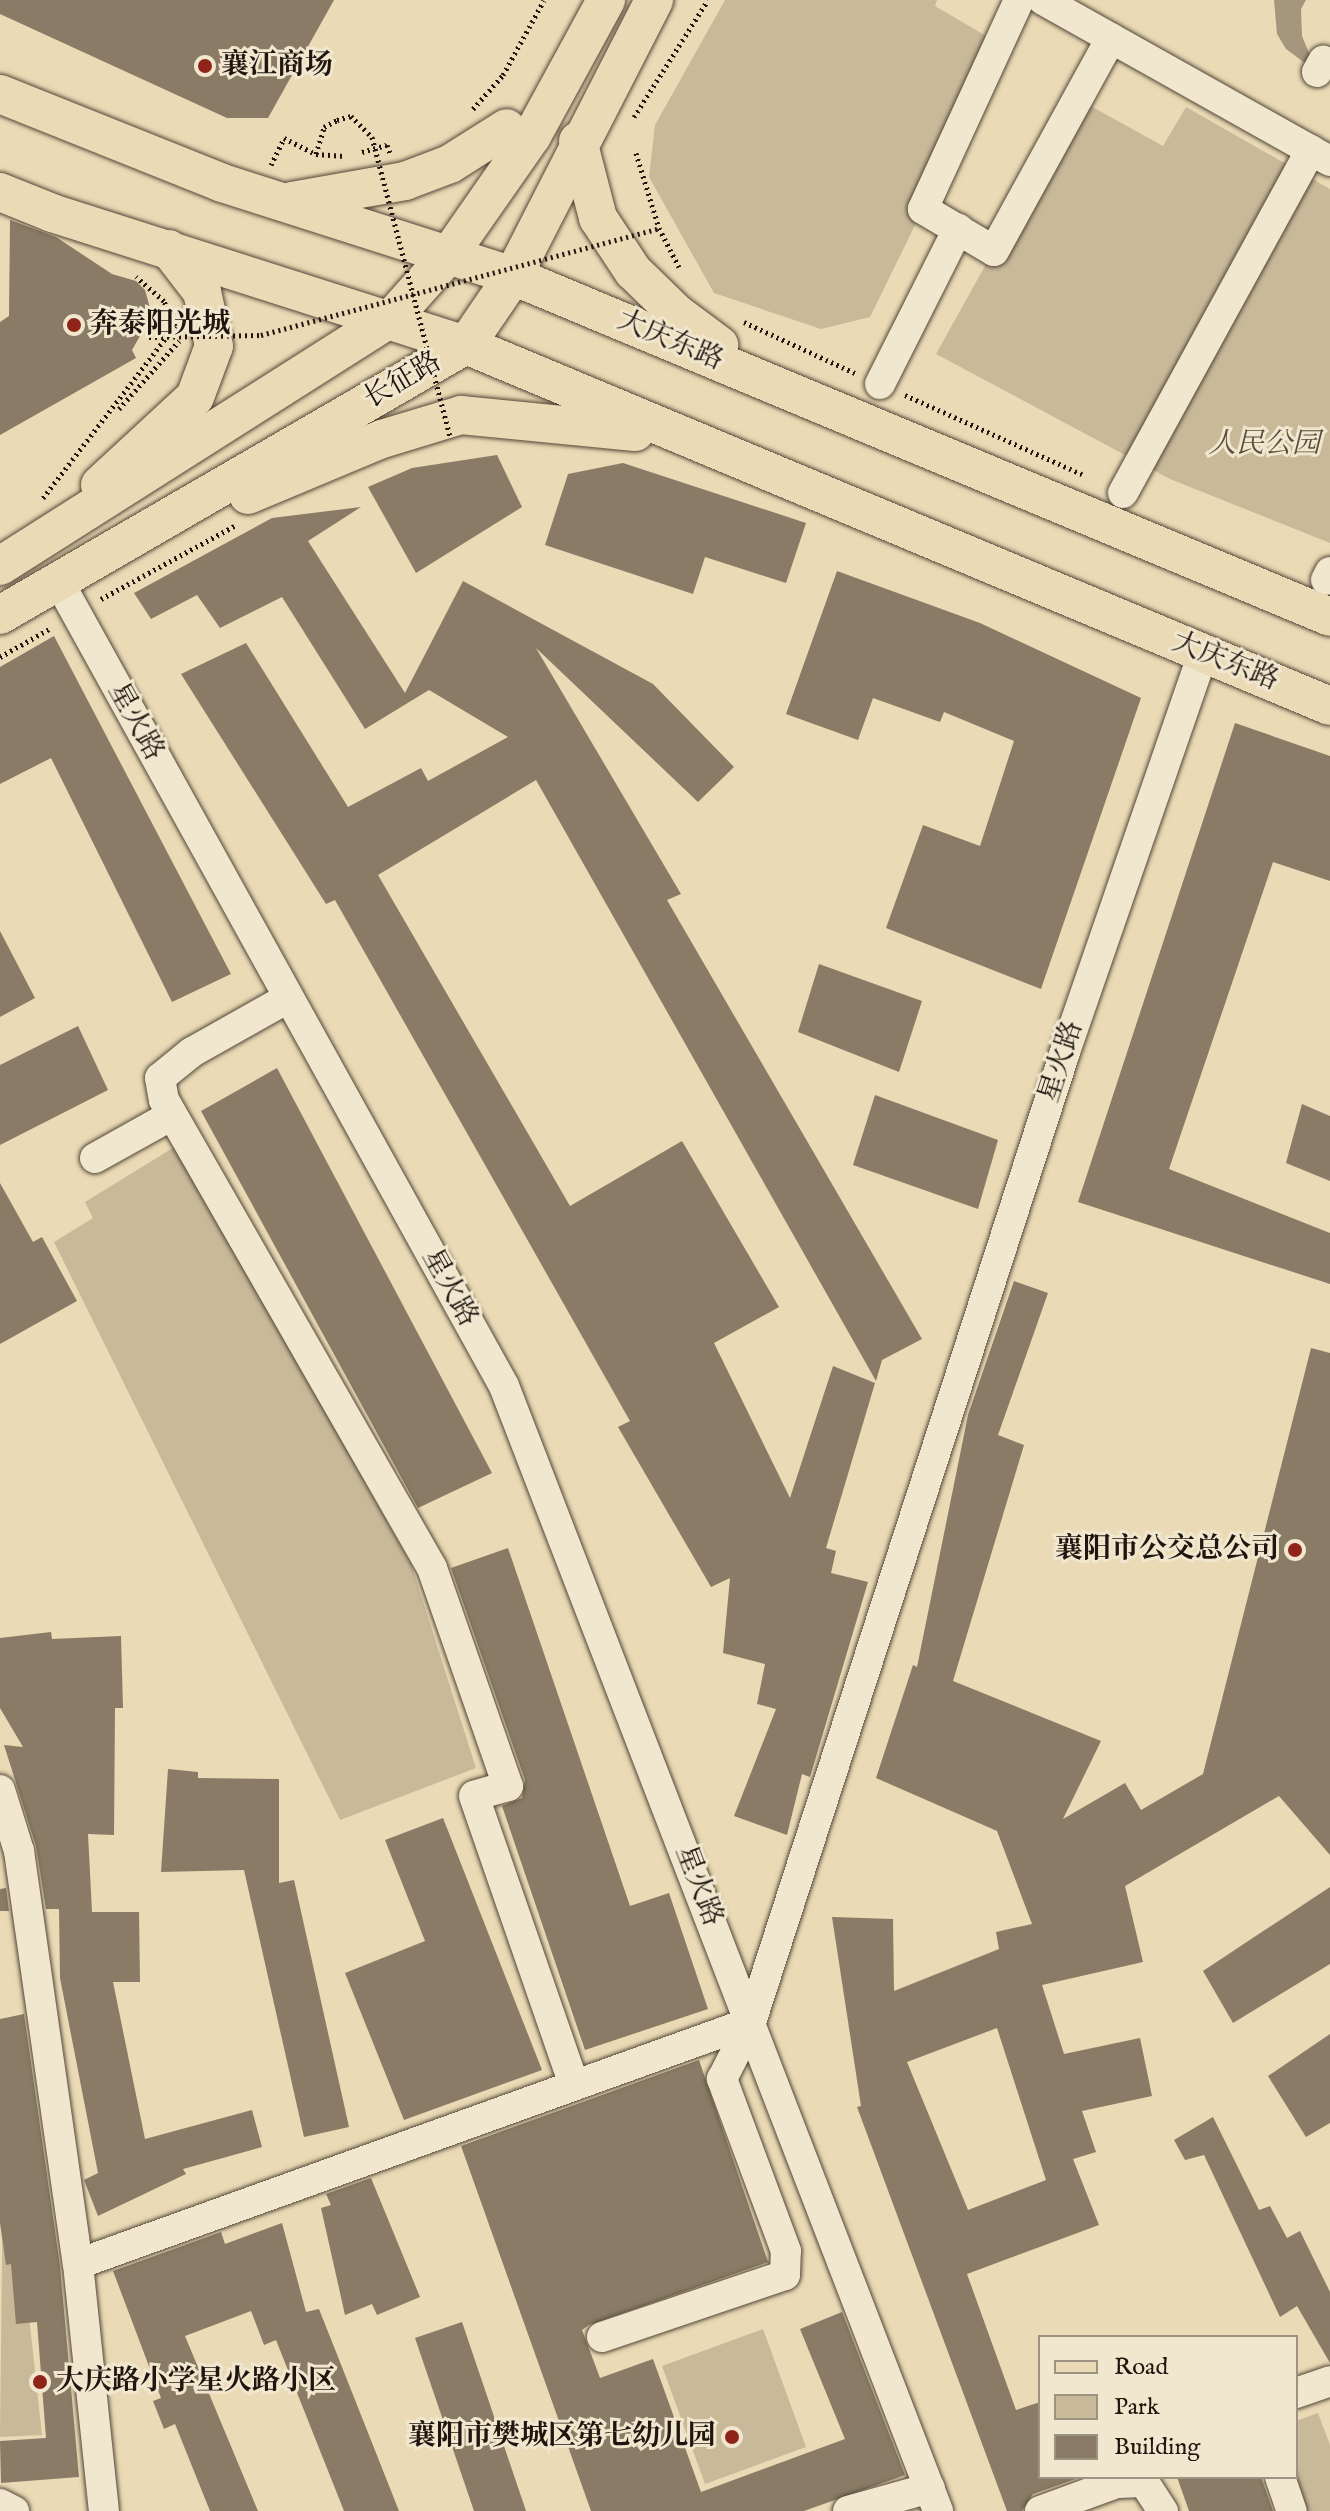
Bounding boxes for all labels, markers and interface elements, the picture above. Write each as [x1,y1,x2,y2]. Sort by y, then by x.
place label: 襄江商场 [221,49,333,83]
marker: 襄江商场 [196,57,214,75]
street label: 大庆东路 [612,304,728,378]
place label: 奔泰阳光城 [90,308,230,342]
marker: 奔泰阳光城 [65,316,83,334]
street label: 长征路 [358,345,448,417]
park label: 人民公园 [1208,428,1320,462]
street label: 大庆东路 [1167,625,1283,699]
street label: 星火路 [100,677,170,767]
street label: 星火路 [1033,1017,1091,1107]
street label: 星火路 [414,1243,484,1333]
place label: 襄阳市公交总公司 [1055,1533,1279,1567]
marker: 襄阳市公交总公司 [1286,1541,1304,1559]
street label: 星火路 [667,1841,729,1931]
legend [1038,2335,1298,2479]
text: Road [1114,2352,1168,2383]
place label: 大庆路小学星火路小区 [56,2365,336,2399]
marker: 大庆路小学星火路小区 [31,2373,49,2391]
text: Park [1114,2392,1160,2423]
place label: 襄阳市樊城区第七幼儿园 [408,2420,716,2454]
marker: 襄阳市樊城区第七幼儿园 [723,2428,741,2446]
text: Building [1114,2432,1200,2463]

